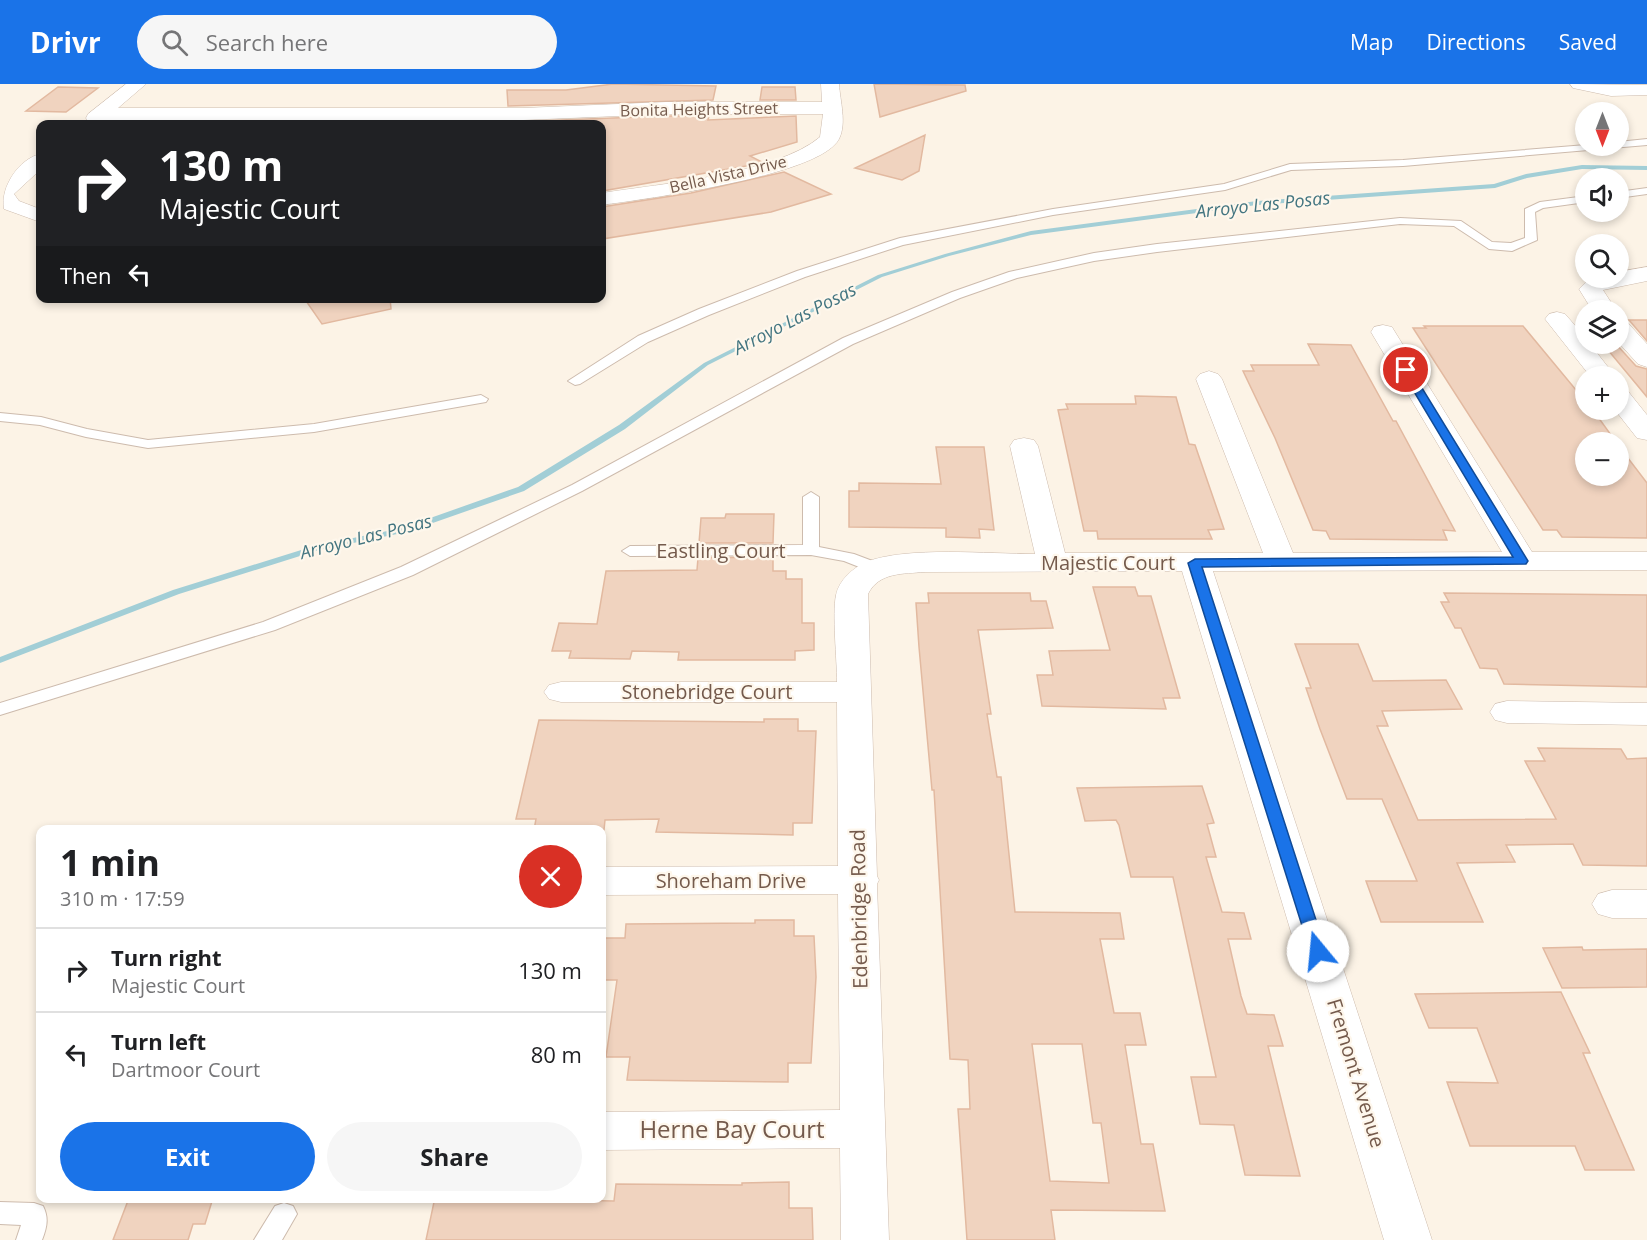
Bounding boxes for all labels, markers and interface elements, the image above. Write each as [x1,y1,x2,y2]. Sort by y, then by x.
search box [137,15,557,69]
text: Drivr [30,23,101,61]
icon: search [158,26,191,59]
text: Search here [206,27,328,57]
text: Map [1350,28,1393,56]
text: Directions [1426,28,1526,56]
text: Saved [1559,28,1617,56]
street label: Bonita Heights Street [620,97,779,121]
north arrow [1575,102,1629,156]
map controls [1575,102,1629,486]
text: 130 m [159,136,283,193]
icon: right [60,144,138,222]
street label: Bella Vista Drive [667,150,789,198]
button: sound [1575,168,1629,222]
water label: Arroyo Las Posas [1193,185,1331,223]
text: Majestic Court [159,190,340,227]
button: search [1575,234,1629,288]
icon: left [123,258,156,291]
text: Then [60,260,111,290]
water label: Arroyo Las Posas [727,277,860,360]
button: layers [1575,300,1629,354]
pin [1380,344,1431,395]
icon: arrive [1389,353,1422,386]
button: + [1575,366,1629,420]
button: − [1575,432,1629,486]
water label: Arroyo Las Posas [296,508,434,564]
street label: Eastling Court [656,537,786,564]
street label: Majestic Court [1041,549,1175,576]
street label: Stonebridge Court [622,678,792,705]
street label: Edenbridge Road [844,829,873,989]
text: 1 min [60,838,160,887]
button: close [519,845,582,908]
street label: Shoreham Drive [656,867,806,894]
text: 310 m · 17:59 [60,885,185,912]
position arrow [1286,919,1350,983]
text: Turn right [111,942,222,972]
icon: right [60,954,93,987]
text: 130 m [518,955,582,985]
text: Majestic Court [111,972,245,999]
street label: Fremont Avenue [1321,995,1392,1151]
text: Turn left [111,1026,206,1056]
icon: left [60,1038,93,1071]
text: 80 m [531,1039,582,1069]
text: Dartmoor Court [111,1056,260,1083]
street label: Herne Bay Court [639,1112,825,1145]
button: Exit [60,1122,315,1191]
button: Share [327,1122,582,1191]

